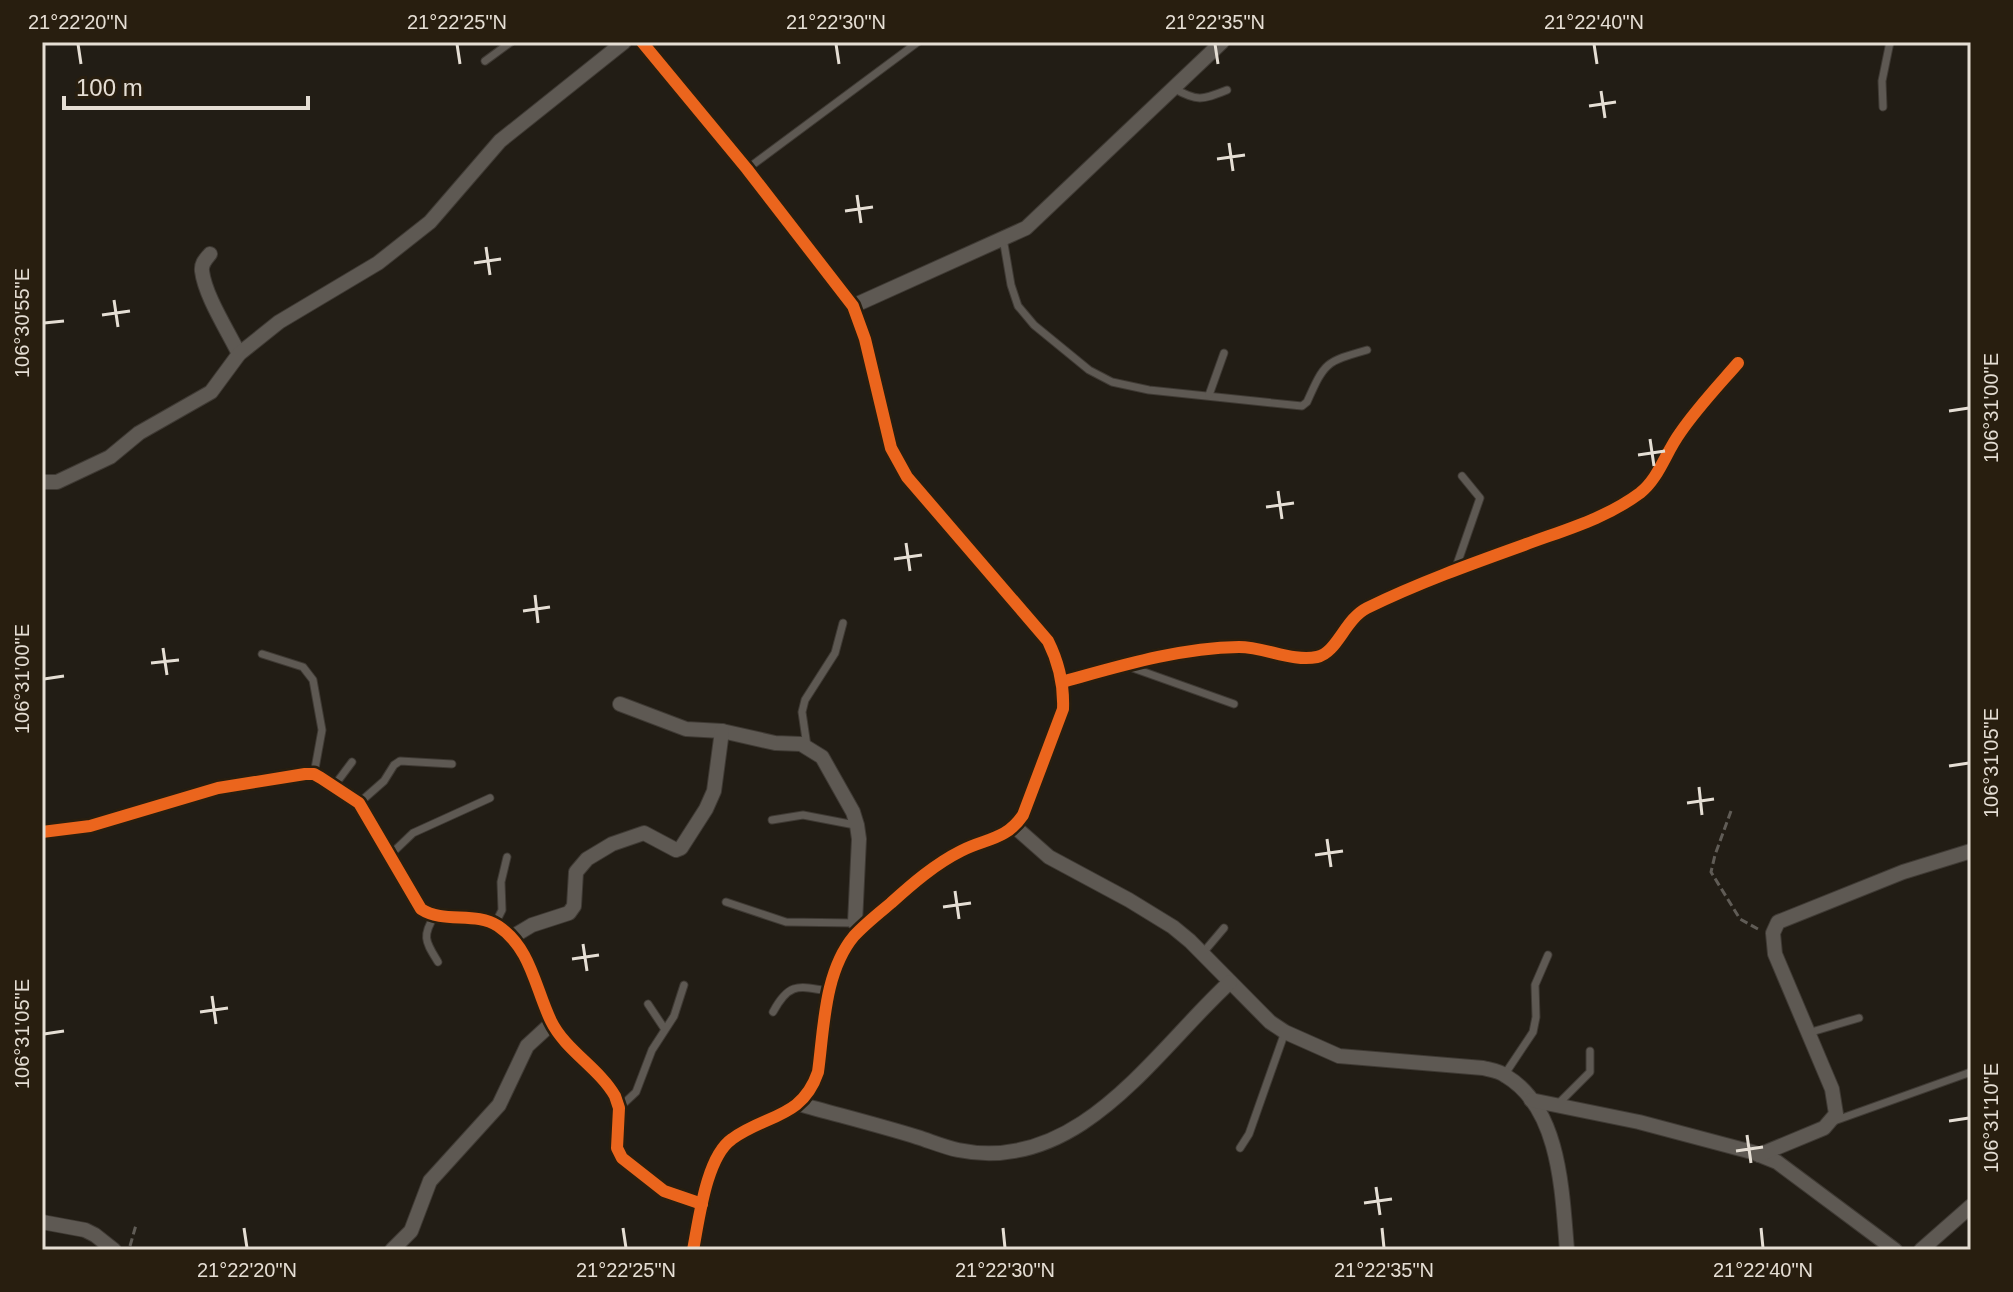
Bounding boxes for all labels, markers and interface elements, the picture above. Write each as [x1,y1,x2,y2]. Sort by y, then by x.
text: 21°22'20"N [28,11,128,33]
text: 21°22'25"N [407,11,507,33]
text: 21°22'30"N [786,11,886,33]
text: 21°22'35"N [1165,11,1265,33]
text: 21°22'40"N [1544,11,1644,33]
scale bar [64,60,308,110]
text: 100 m [76,74,143,101]
text: 106°30'55"E [11,268,33,378]
text: 106°31'00"E [1980,353,2002,463]
text: 106°31'00"E [11,624,33,734]
text: 106°31'05"E [1980,708,2002,818]
text: 106°31'05"E [11,979,33,1089]
text: 106°31'10"E [1980,1063,2002,1173]
text: 21°22'20"N [197,1259,297,1281]
text: 21°22'25"N [576,1259,676,1281]
text: 21°22'30"N [955,1259,1055,1281]
text: 21°22'35"N [1334,1259,1434,1281]
text: 21°22'40"N [1713,1259,1813,1281]

